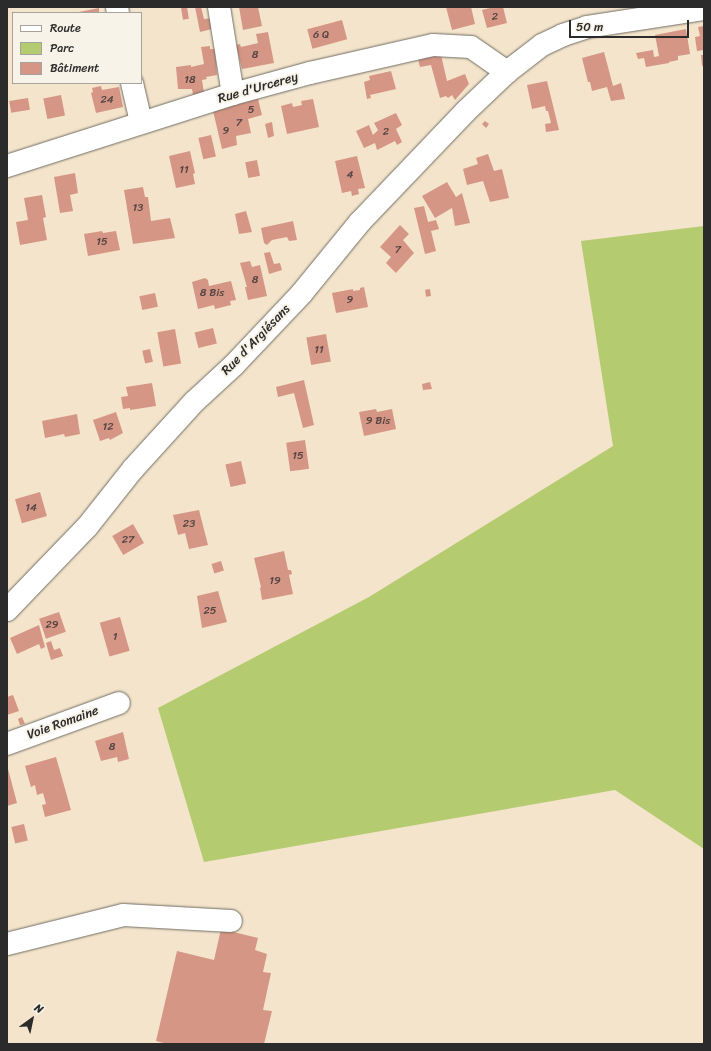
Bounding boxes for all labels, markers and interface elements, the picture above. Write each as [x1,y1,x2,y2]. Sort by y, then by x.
house number: 2 [492,10,498,24]
legend [12,12,142,84]
scale bar [571,12,691,38]
text: 50 m [576,16,603,38]
text: Route [50,17,81,39]
house number: 6 Q [313,28,329,42]
text: Parc [50,37,74,59]
house number: 8 [252,48,258,62]
text: Bâtiment [50,57,99,79]
street label: Rue d'Urcerey [216,69,300,107]
house number: 18 [184,73,196,87]
house number: 24 [100,93,114,107]
house number: 5 [248,103,254,117]
house number: 7 [236,116,242,130]
house number: 9 [223,124,229,138]
house number: 2 [383,125,389,139]
house number: 11 [179,163,189,177]
house number: 4 [347,168,353,182]
house number: 13 [133,201,143,215]
house number: 15 [96,235,108,249]
house number: 7 [395,243,401,257]
house number: 8 [252,273,258,287]
house number: 8 Bis [200,286,224,300]
house number: 9 [347,293,353,307]
street label: Rue d'Argiésans [218,301,294,379]
house number: 11 [314,343,324,357]
house number: 9 Bis [366,414,390,428]
house number: 12 [102,420,114,434]
house number: 15 [292,449,304,463]
house number: 14 [25,501,37,515]
house number: 23 [183,517,195,531]
house number: 27 [122,533,134,547]
house number: 19 [269,574,281,588]
house number: 25 [203,604,217,618]
house number: 29 [45,618,59,632]
house number: 1 [113,630,117,644]
street label: Voie Romaine [25,703,101,743]
house number: 8 [109,740,115,754]
text: N [30,998,47,1019]
north arrow [12,999,52,1039]

